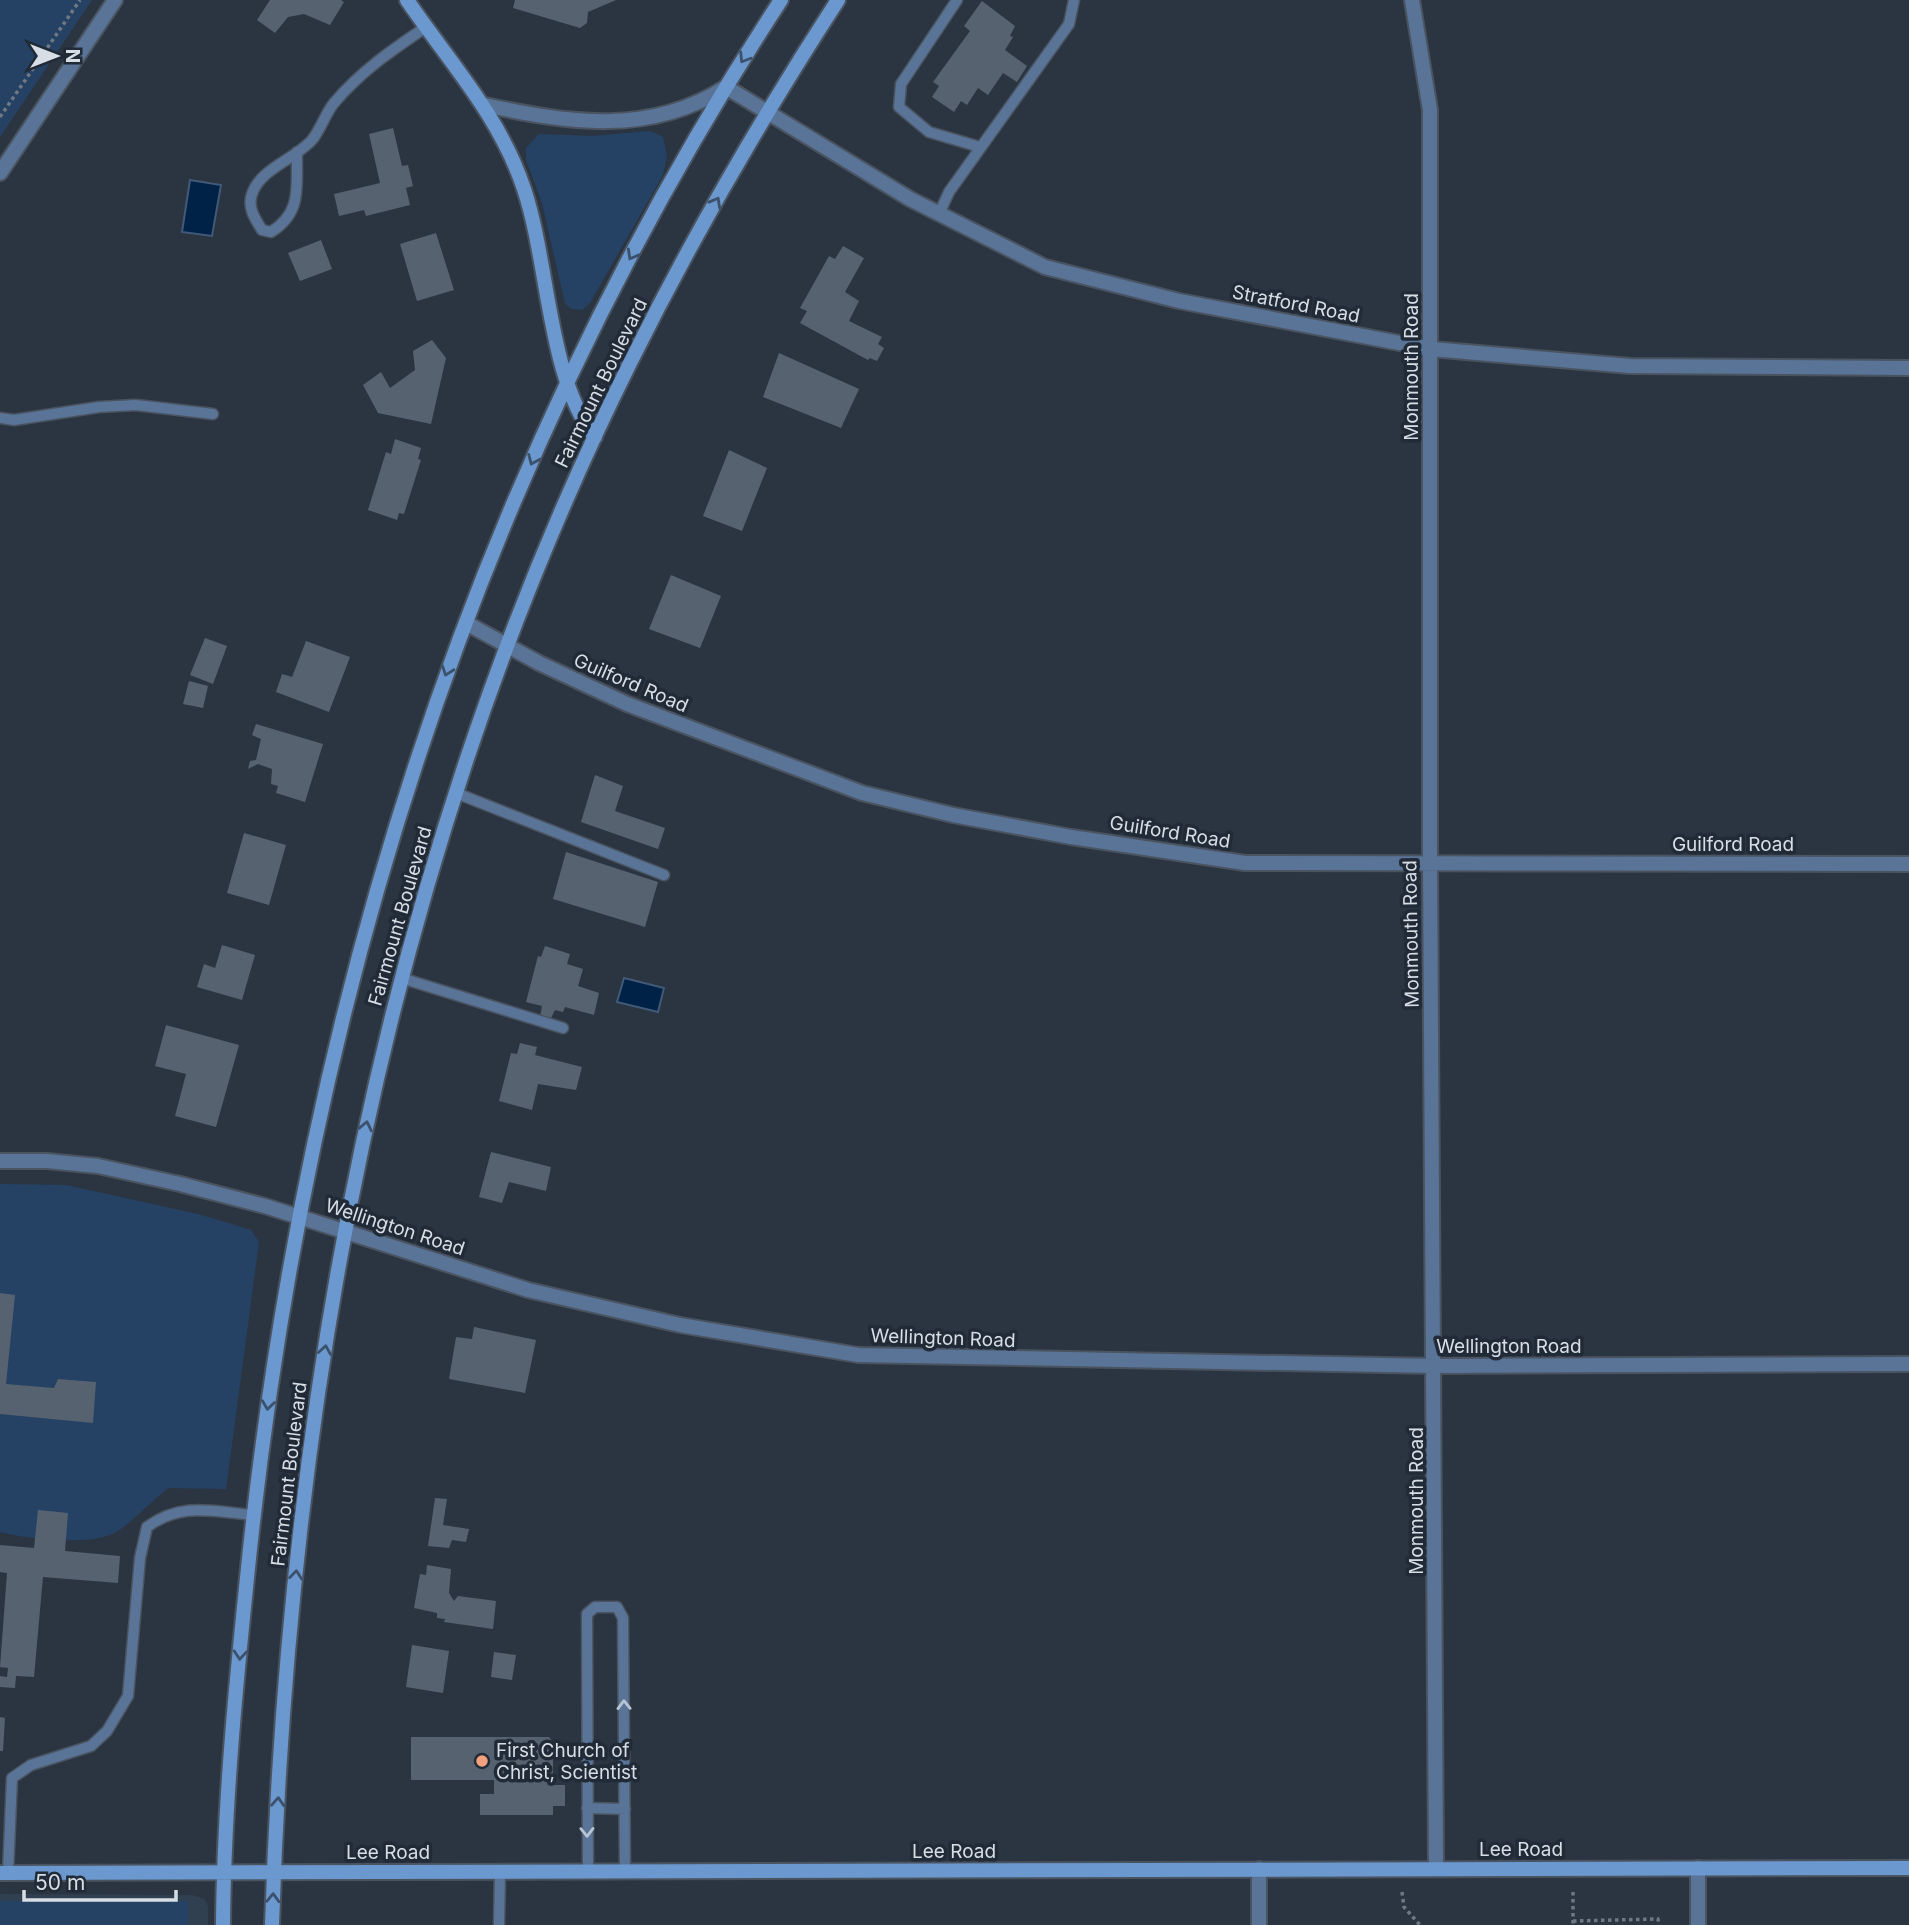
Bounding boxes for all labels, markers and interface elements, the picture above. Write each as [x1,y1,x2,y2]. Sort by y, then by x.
north arrow [21,21,91,91]
text: N [61,49,84,63]
one-way arrow [740,50,753,63]
one-way arrow [708,197,721,209]
one-way arrow [626,248,640,260]
street label: Stratford Road [1230,280,1362,328]
street label: Monmouth Road [1400,293,1423,441]
street label: Fairmount Boulevard [550,295,652,471]
one-way arrow [527,453,541,465]
street label: Guilford Road [570,649,692,717]
one-way arrow [441,664,455,676]
street label: Guilford Road [1108,811,1232,853]
street label: Fairmount Boulevard [363,824,437,1008]
street label: Guilford Road [1672,833,1794,856]
street label: Monmouth Road [1398,860,1424,1008]
one-way arrow [357,1120,372,1132]
street label: Wellington Road [322,1194,468,1260]
street label: Wellington Road [870,1324,1016,1352]
street label: Wellington Road [1436,1335,1582,1358]
one-way arrow [317,1344,332,1356]
street label: Fairmount Boulevard [266,1380,312,1568]
one-way arrow [261,1399,276,1410]
street label: Monmouth Road [1405,1427,1428,1575]
one-way arrow [288,1570,303,1581]
one-way arrow [233,1650,248,1661]
one-way arrow [617,1700,632,1711]
place label: First Church of Christ, Scientist [496,1739,637,1784]
marker: First Church of Christ, Scientist [474,1753,490,1769]
one-way arrow [270,1796,285,1807]
one-way arrow [580,1827,595,1838]
street label: Lee Road [1479,1838,1563,1861]
street label: Lee Road [912,1840,996,1863]
street label: Lee Road [346,1841,430,1864]
scale bar [24,1858,177,1902]
text: 50 m [35,1870,85,1895]
one-way arrow [265,1892,280,1903]

